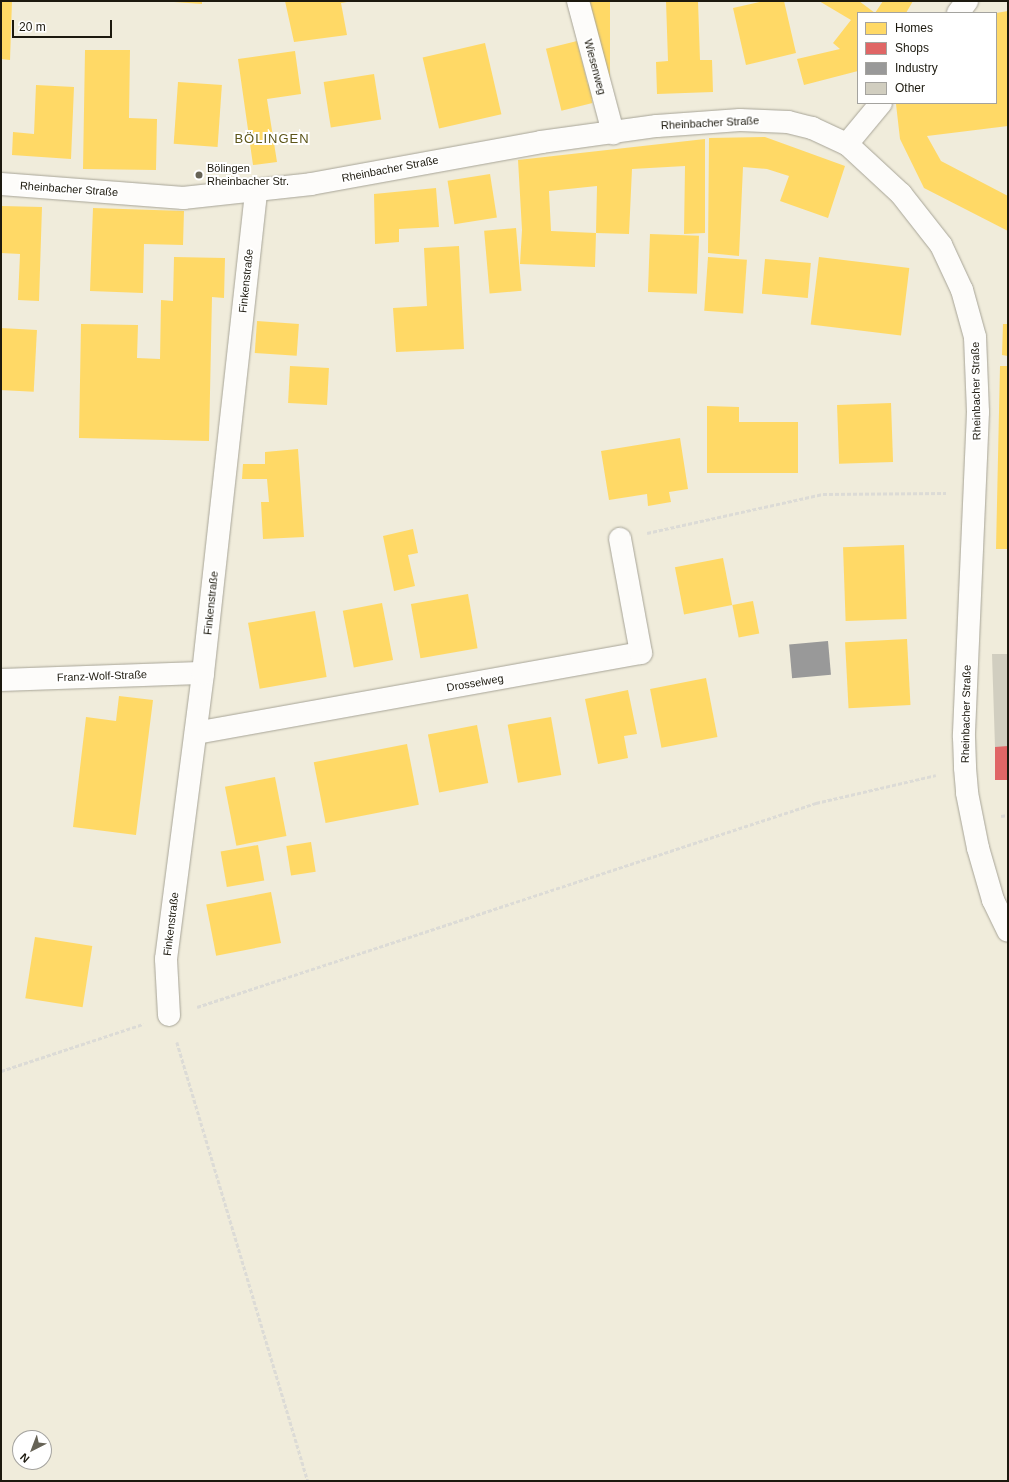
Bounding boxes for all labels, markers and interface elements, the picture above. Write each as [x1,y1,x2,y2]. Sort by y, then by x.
scale bar [14,12,114,38]
legend [857,12,997,104]
text: 20 m [19,20,46,34]
text: Homes [895,21,933,35]
street label: Wiesenweg [581,38,609,96]
text: Shops [895,41,929,55]
text: Industry [895,61,938,75]
text: Other [895,81,925,95]
street label: Rheinbacher Straße [661,114,759,132]
district label: BÖLINGEN [234,131,310,147]
street label: Rheinbacher Straße [340,153,440,185]
place label: Bölingen Rheinbacher Str. [207,162,289,188]
marker: Bölingen Rheinbacher Str. [194,170,204,180]
street label: Rheinbacher Straße [19,179,119,199]
street label: Finkenstraße [236,248,256,314]
street label: Rheinbacher Straße [969,342,983,440]
street label: Finkenstraße [201,570,221,636]
street label: Rheinbacher Straße [959,665,973,763]
street label: Franz-Wolf-Straße [57,668,147,684]
street label: Drosselweg [446,672,504,694]
street label: Finkenstraße [161,891,181,957]
north arrow [12,1430,52,1470]
text: N [18,1451,32,1465]

